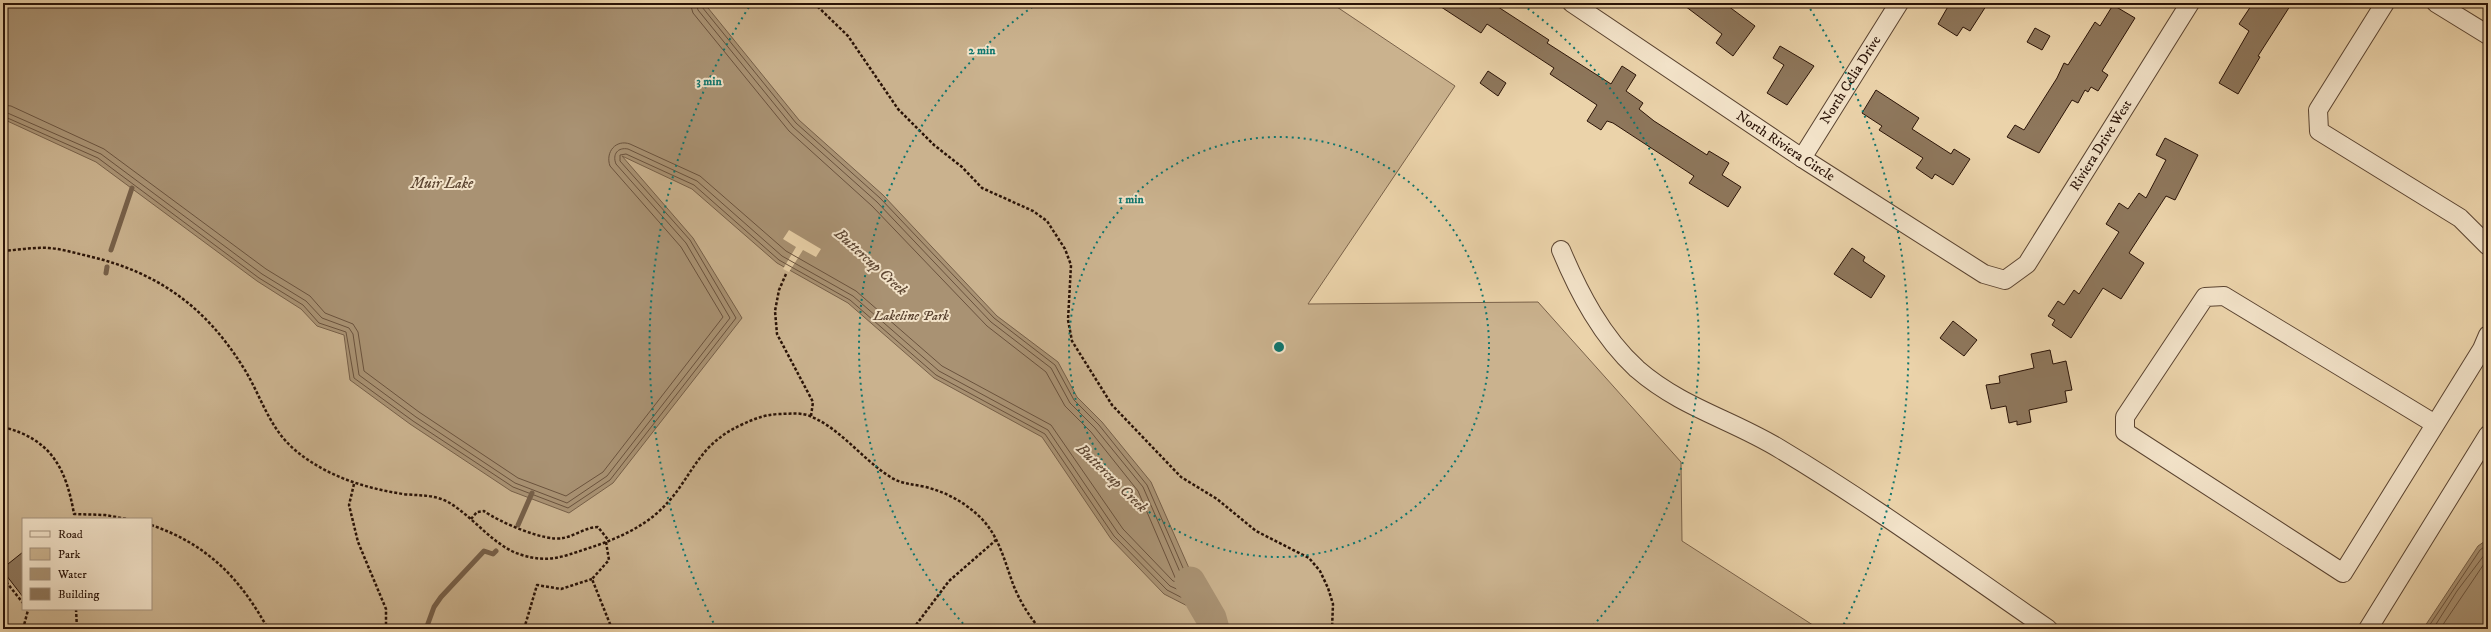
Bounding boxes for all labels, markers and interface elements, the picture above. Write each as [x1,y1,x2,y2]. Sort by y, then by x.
street label: North Celia Drive [1816,32,1885,128]
text: 2 min [969,43,996,58]
text: 3 min [696,74,722,89]
street label: Riviera Drive West [2066,96,2137,194]
street label: North Riviera Circle [1732,107,1838,186]
water label: Muir Lake [410,174,474,193]
text: 1 min [1118,192,1144,207]
water label: Buttercup Creek [830,224,912,300]
park label: Lakeline Park [872,307,949,325]
centre of rings [1272,340,1286,354]
water label: Buttercup Creek [1072,439,1152,517]
legend [22,518,152,610]
text: Road [58,527,83,542]
text: Park [58,547,80,562]
text: Water [57,567,87,582]
text: Building [58,587,99,602]

